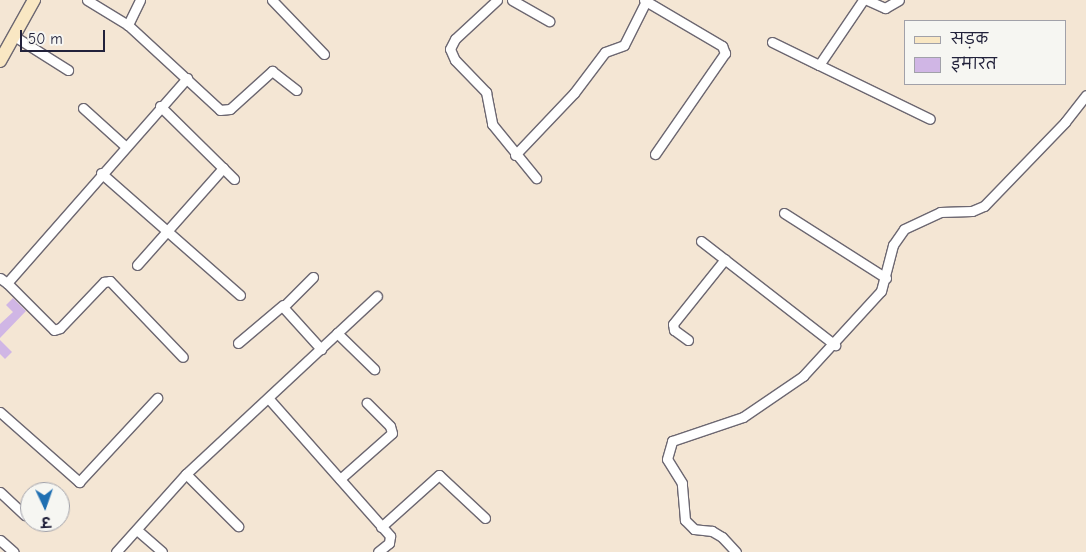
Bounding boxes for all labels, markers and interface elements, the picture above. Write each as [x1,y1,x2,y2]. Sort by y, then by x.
scale bar [22,20,108,52]
legend [904,20,1066,85]
text: 50 m [28,30,63,48]
text: सड़क [951,30,988,48]
text: इमारत [951,55,997,73]
north arrow [20,482,70,532]
text: उ [41,513,51,530]

